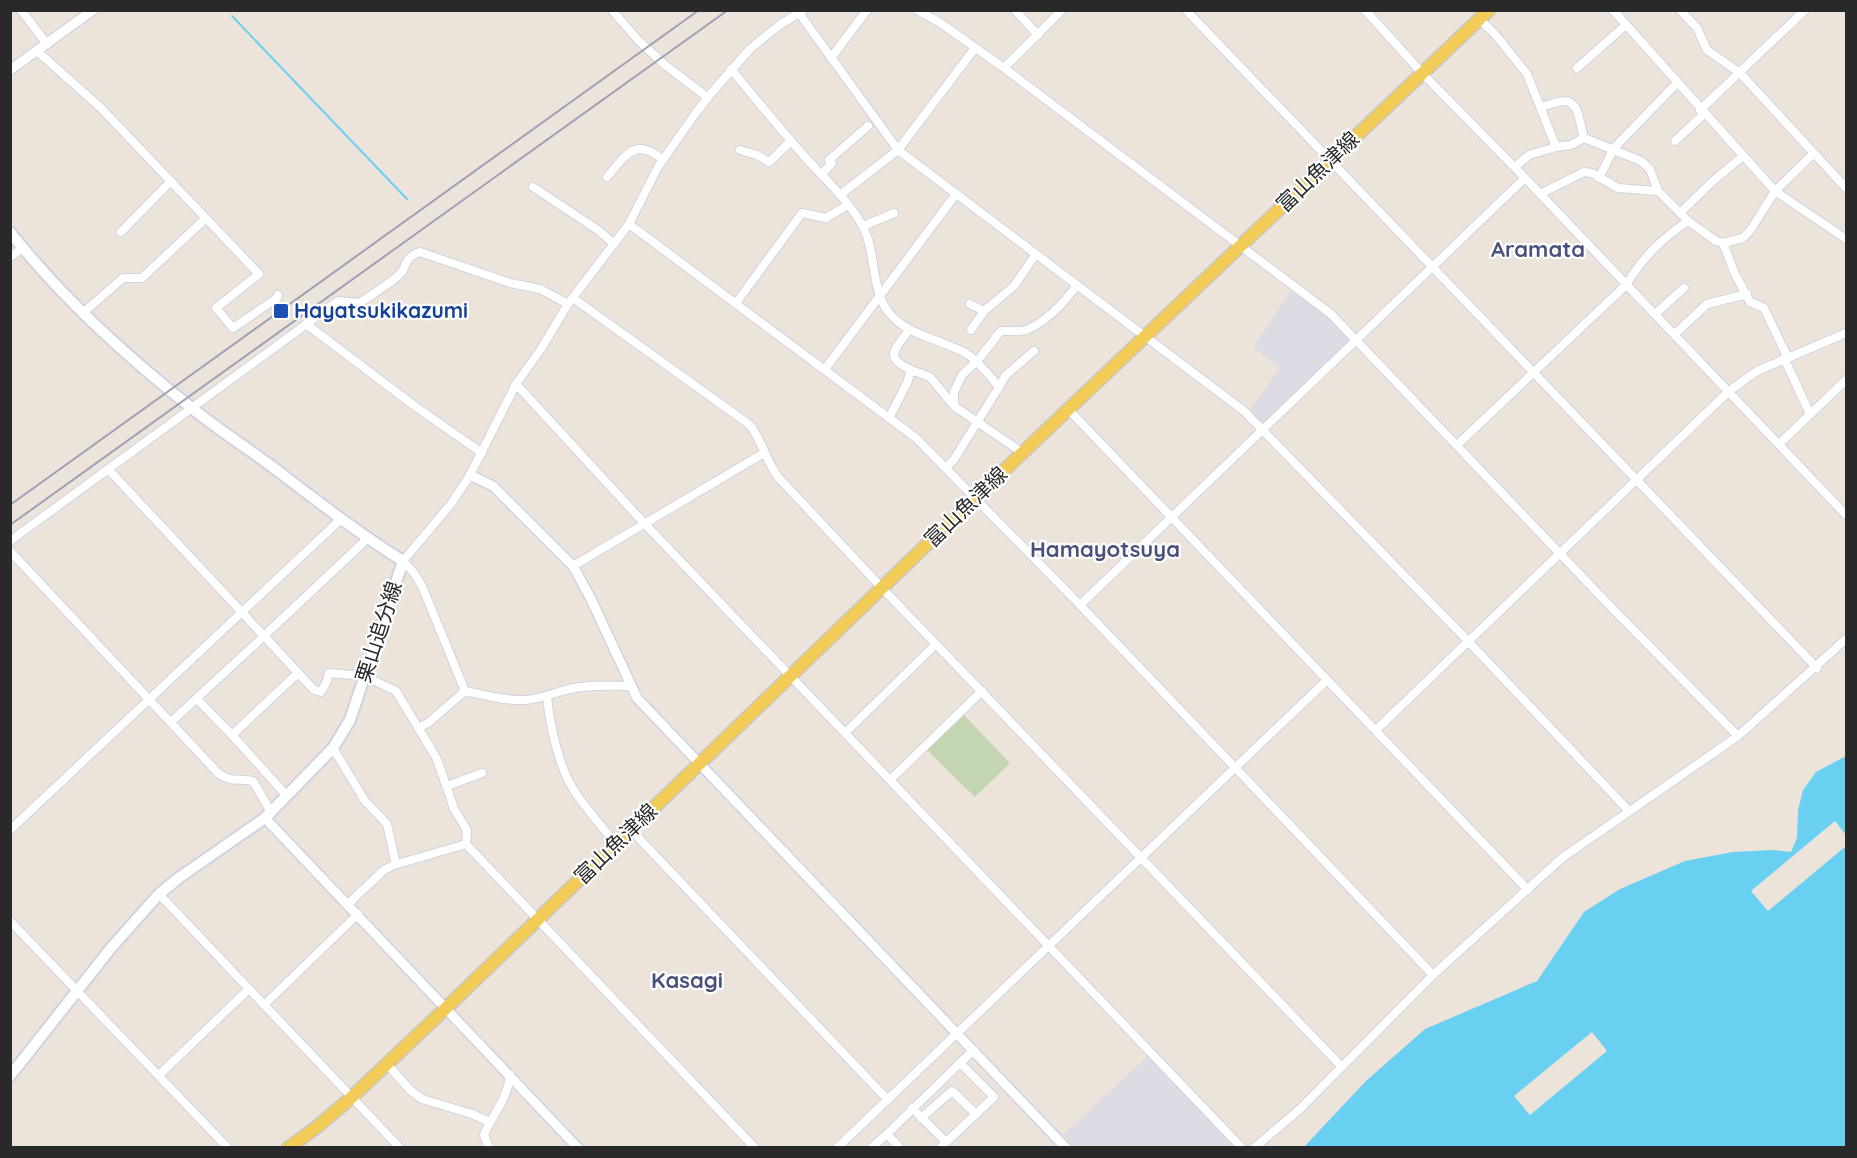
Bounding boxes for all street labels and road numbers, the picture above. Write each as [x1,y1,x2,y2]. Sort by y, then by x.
street label: 富山魚津線 [1271,125,1364,217]
street label: 富山魚津線 [919,460,1012,552]
street label: 栗山追分線 [349,578,407,686]
street label: 富山魚津線 [569,797,662,889]

